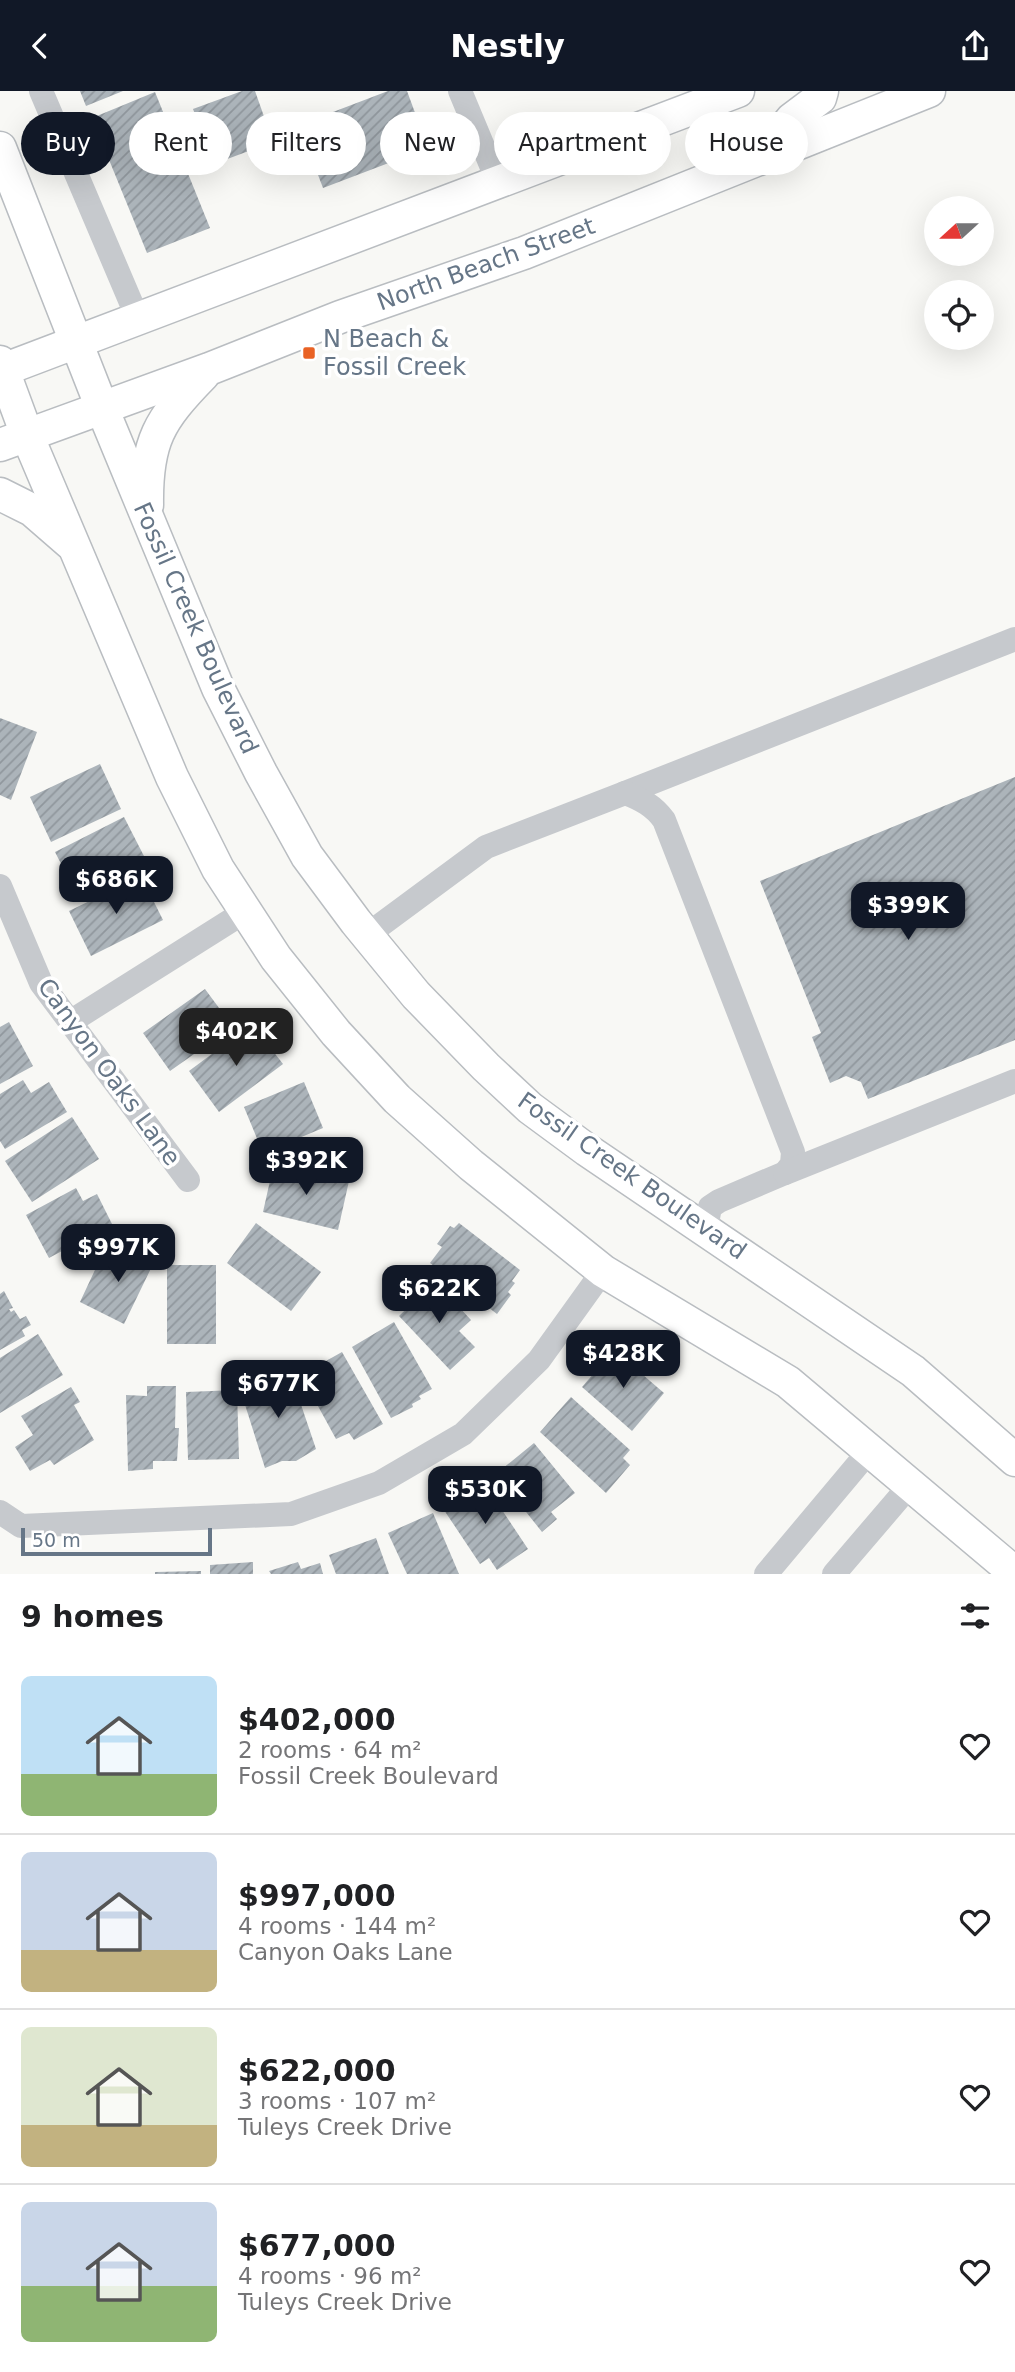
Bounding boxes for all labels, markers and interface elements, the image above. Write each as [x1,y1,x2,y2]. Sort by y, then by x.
icon: back [21,27,59,65]
text: Nestly [450,27,565,65]
icon: share [956,27,994,65]
chip: Buy [21,112,115,175]
chip: Rent [129,112,232,175]
chip: Filters [246,112,366,175]
chip: New [380,112,480,175]
chip: Apartment [494,112,671,175]
chip: House [685,112,808,175]
north arrow [924,196,994,266]
map controls [924,196,994,350]
street label: North Beach Street [373,212,599,316]
button: locate [924,280,994,350]
place label: N Beach & Fossil Creek [323,325,466,381]
marker: N Beach & Fossil Creek [301,345,317,361]
street label: Fossil Creek Boulevard [128,498,264,758]
pin: $686K [67,857,165,916]
text: $686K [75,866,157,892]
pin: $399K [859,883,957,942]
text: $399K [867,892,949,918]
street label: Canyon Oaks Lane [32,973,186,1171]
pin: $402K [187,1009,285,1068]
text: $402K [195,1018,277,1044]
street label: Fossil Creek Boulevard [513,1086,751,1266]
pin: $392K [257,1137,355,1197]
text: $392K [265,1147,347,1173]
pin: $997K [69,1225,167,1284]
text: $997K [77,1234,159,1260]
pin: $622K [390,1265,488,1325]
text: $622K [398,1275,480,1301]
pin: $428K [574,1331,672,1390]
text: $428K [582,1340,664,1366]
pin: $677K [229,1361,327,1420]
text: $677K [237,1370,319,1396]
pin: $530K [436,1467,534,1526]
text: $530K [444,1476,526,1502]
scale bar [21,1525,212,1557]
text: 50 m [32,1529,81,1551]
icon: filters [956,1597,994,1635]
text: 9 homes [21,1599,164,1634]
text: $402,000 [238,1702,396,1737]
icon: home [77,1704,161,1788]
icon: heart [956,1727,994,1765]
text: 2 rooms · 64 m² [238,1737,422,1763]
text: Fossil Creek Boulevard [238,1763,499,1789]
text: $997,000 [238,1878,396,1913]
icon: home [77,1880,161,1964]
icon: heart [956,1903,994,1941]
text: 4 rooms · 144 m² [238,1913,436,1939]
text: Canyon Oaks Lane [238,1939,453,1965]
text: $622,000 [238,2053,396,2088]
icon: home [77,2055,161,2139]
icon: heart [956,2078,994,2116]
text: 3 rooms · 107 m² [238,2088,436,2114]
text: Tuleys Creek Drive [238,2114,452,2140]
text: $677,000 [238,2228,396,2263]
icon: home [77,2230,161,2314]
icon: heart [956,2253,994,2291]
text: 4 rooms · 96 m² [238,2263,422,2289]
text: Tuleys Creek Drive [238,2289,452,2315]

